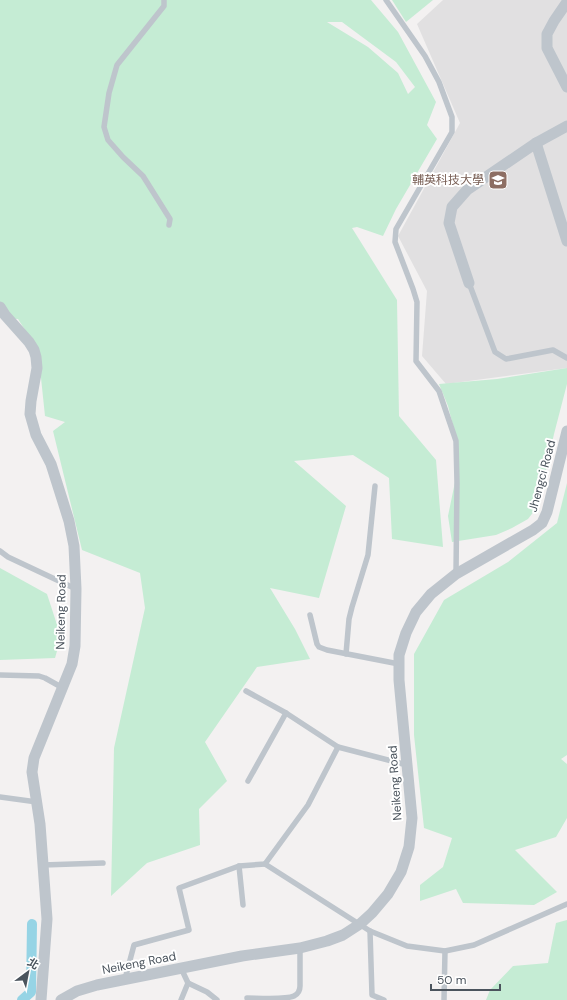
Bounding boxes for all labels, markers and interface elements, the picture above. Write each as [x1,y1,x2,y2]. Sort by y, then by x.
school or university icon: 輔英科技大學 [487,169,509,191]
place label: 輔英科技大學 [412,172,484,188]
street label: Jhengci Road [525,438,559,514]
street label: Neikeng Road [52,574,70,650]
street label: Neikeng Road [384,745,406,821]
street label: Neikeng Road [101,948,177,978]
north arrow [8,952,48,992]
text: 北 [25,955,42,972]
scale bar [431,966,500,992]
text: 50 m [437,972,466,988]

